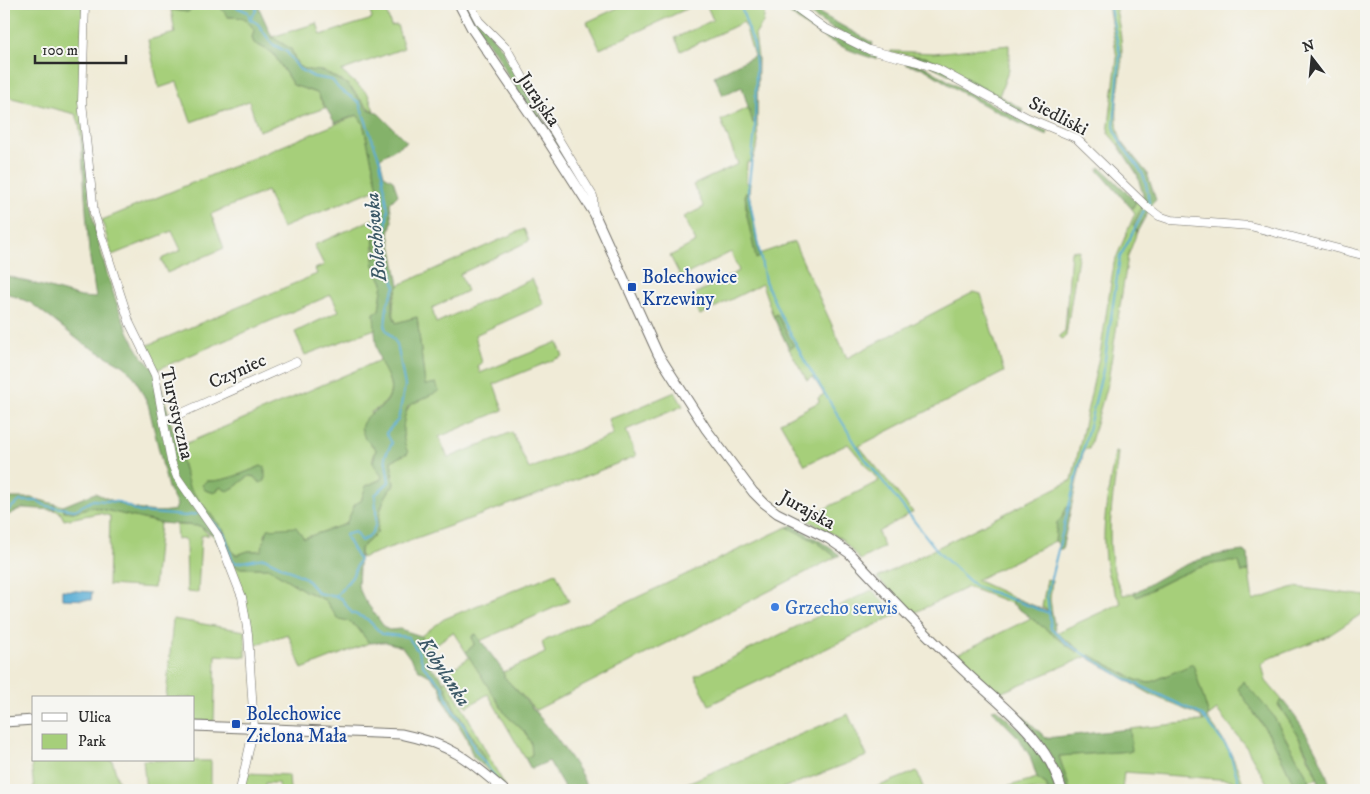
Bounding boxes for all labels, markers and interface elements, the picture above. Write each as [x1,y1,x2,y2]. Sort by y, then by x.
scale bar [35,32,126,64]
north arrow [1288,32,1338,82]
text: N [1301,36,1317,57]
text: 100 m [42,41,78,60]
street label: Jurajska [511,67,565,131]
street label: Siedliski [1025,92,1092,141]
water label: Bolechówka [360,192,393,283]
place label: Bolechowice Krzewiny [642,266,737,311]
marker: Bolechowice Krzewiny [626,281,638,293]
street label: Czyniec [205,349,270,394]
street label: Turystyczna [155,365,198,462]
street label: Jurajska [774,485,839,535]
place label: Grzecho serwis [785,597,898,620]
marker: Grzecho serwis [769,601,781,613]
water label: Kobylanka [411,631,476,711]
legend [32,696,195,762]
place label: Bolechowice Zielona Mała [246,703,347,748]
text: Ulica [78,708,111,727]
marker: Bolechowice Zielona Mała [230,718,242,730]
text: Park [78,732,107,751]

